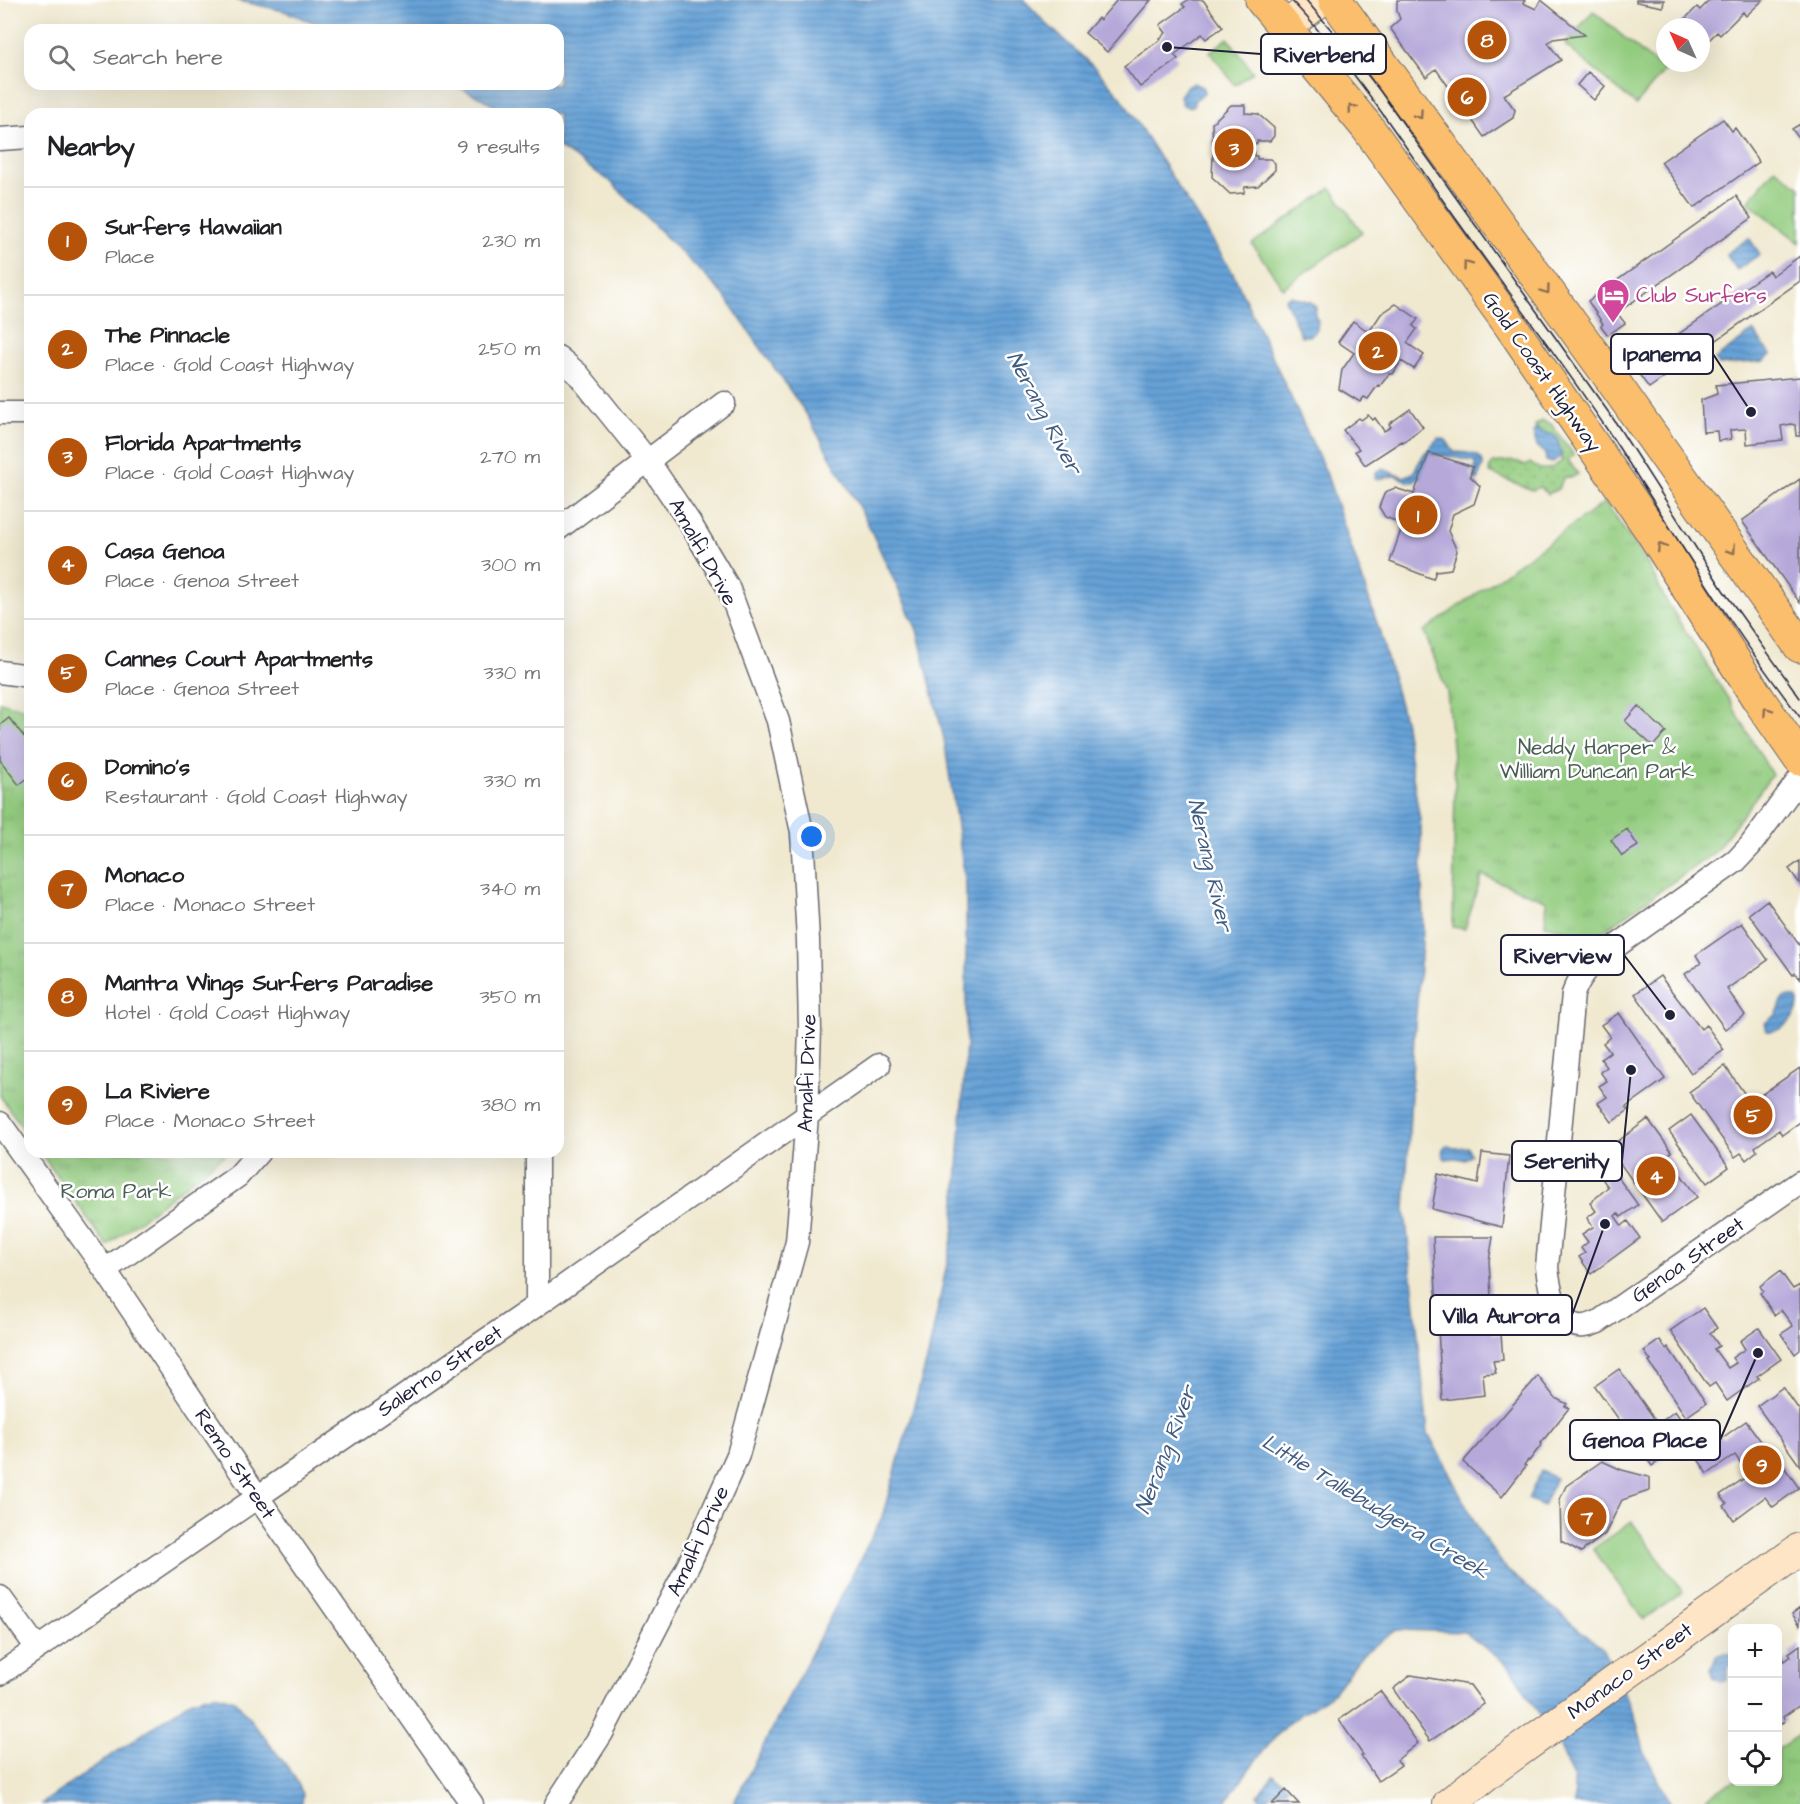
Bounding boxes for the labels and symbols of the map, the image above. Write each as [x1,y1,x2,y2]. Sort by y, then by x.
pin: 8 [1468,18,1506,63]
north arrow [1656,18,1710,72]
callout: Riverbend [1261,34,1386,74]
text: Riverbend [1274,40,1375,71]
pin: 6 [1448,74,1486,120]
one-way arrow [1348,104,1359,115]
one-way arrow [1412,108,1423,119]
pin: 3 [1214,126,1254,170]
one-way arrow [1463,261,1474,272]
hotel icon: Club Surfers [1595,277,1631,324]
place label: Club Surfers [1636,281,1767,310]
one-way arrow [1539,283,1550,294]
street label: Gold Coast Highway [1474,286,1609,460]
pin: 2 [1358,328,1398,374]
callout: Ipanema [1611,334,1713,374]
text: Ipanema [1623,339,1702,370]
water label: Nerang River [998,346,1091,483]
pin: 1 [1398,492,1438,538]
street label: Amalfi Drive [662,493,744,611]
one-way arrow [1657,543,1669,553]
one-way arrow [1725,544,1736,555]
one-way arrow [1763,706,1774,717]
park label: Neddy Harper & William Duncan Park [1500,733,1694,786]
water label: Nerang River [1179,796,1241,937]
your location [797,822,826,851]
callout: Riverview [1501,935,1624,975]
text: Riverview [1514,941,1613,972]
street label: Amalfi Drive [790,1013,824,1133]
pin: 5 [1734,1092,1772,1138]
callout: Serenity [1512,1141,1622,1181]
text: Serenity [1523,1146,1611,1179]
pin: 4 [1636,1154,1676,1198]
park label: Roma Park [61,1177,171,1206]
street label: Genoa Street [1626,1210,1751,1310]
callout: Villa Aurora [1430,1295,1572,1335]
text: Villa Aurora [1441,1301,1560,1332]
street label: Salerno Street [371,1318,509,1424]
water label: Nerang River [1127,1379,1207,1519]
street label: Remo Street [187,1403,283,1525]
callout: Genoa Place [1570,1420,1720,1460]
text: Genoa Place [1582,1425,1708,1456]
water label: Little Tallebudgera Creek [1255,1427,1495,1588]
pin: 9 [1742,1442,1782,1488]
street label: Amalfi Drive [660,1481,736,1601]
pin: 7 [1568,1494,1606,1540]
street label: Monaco Street [1561,1615,1699,1726]

